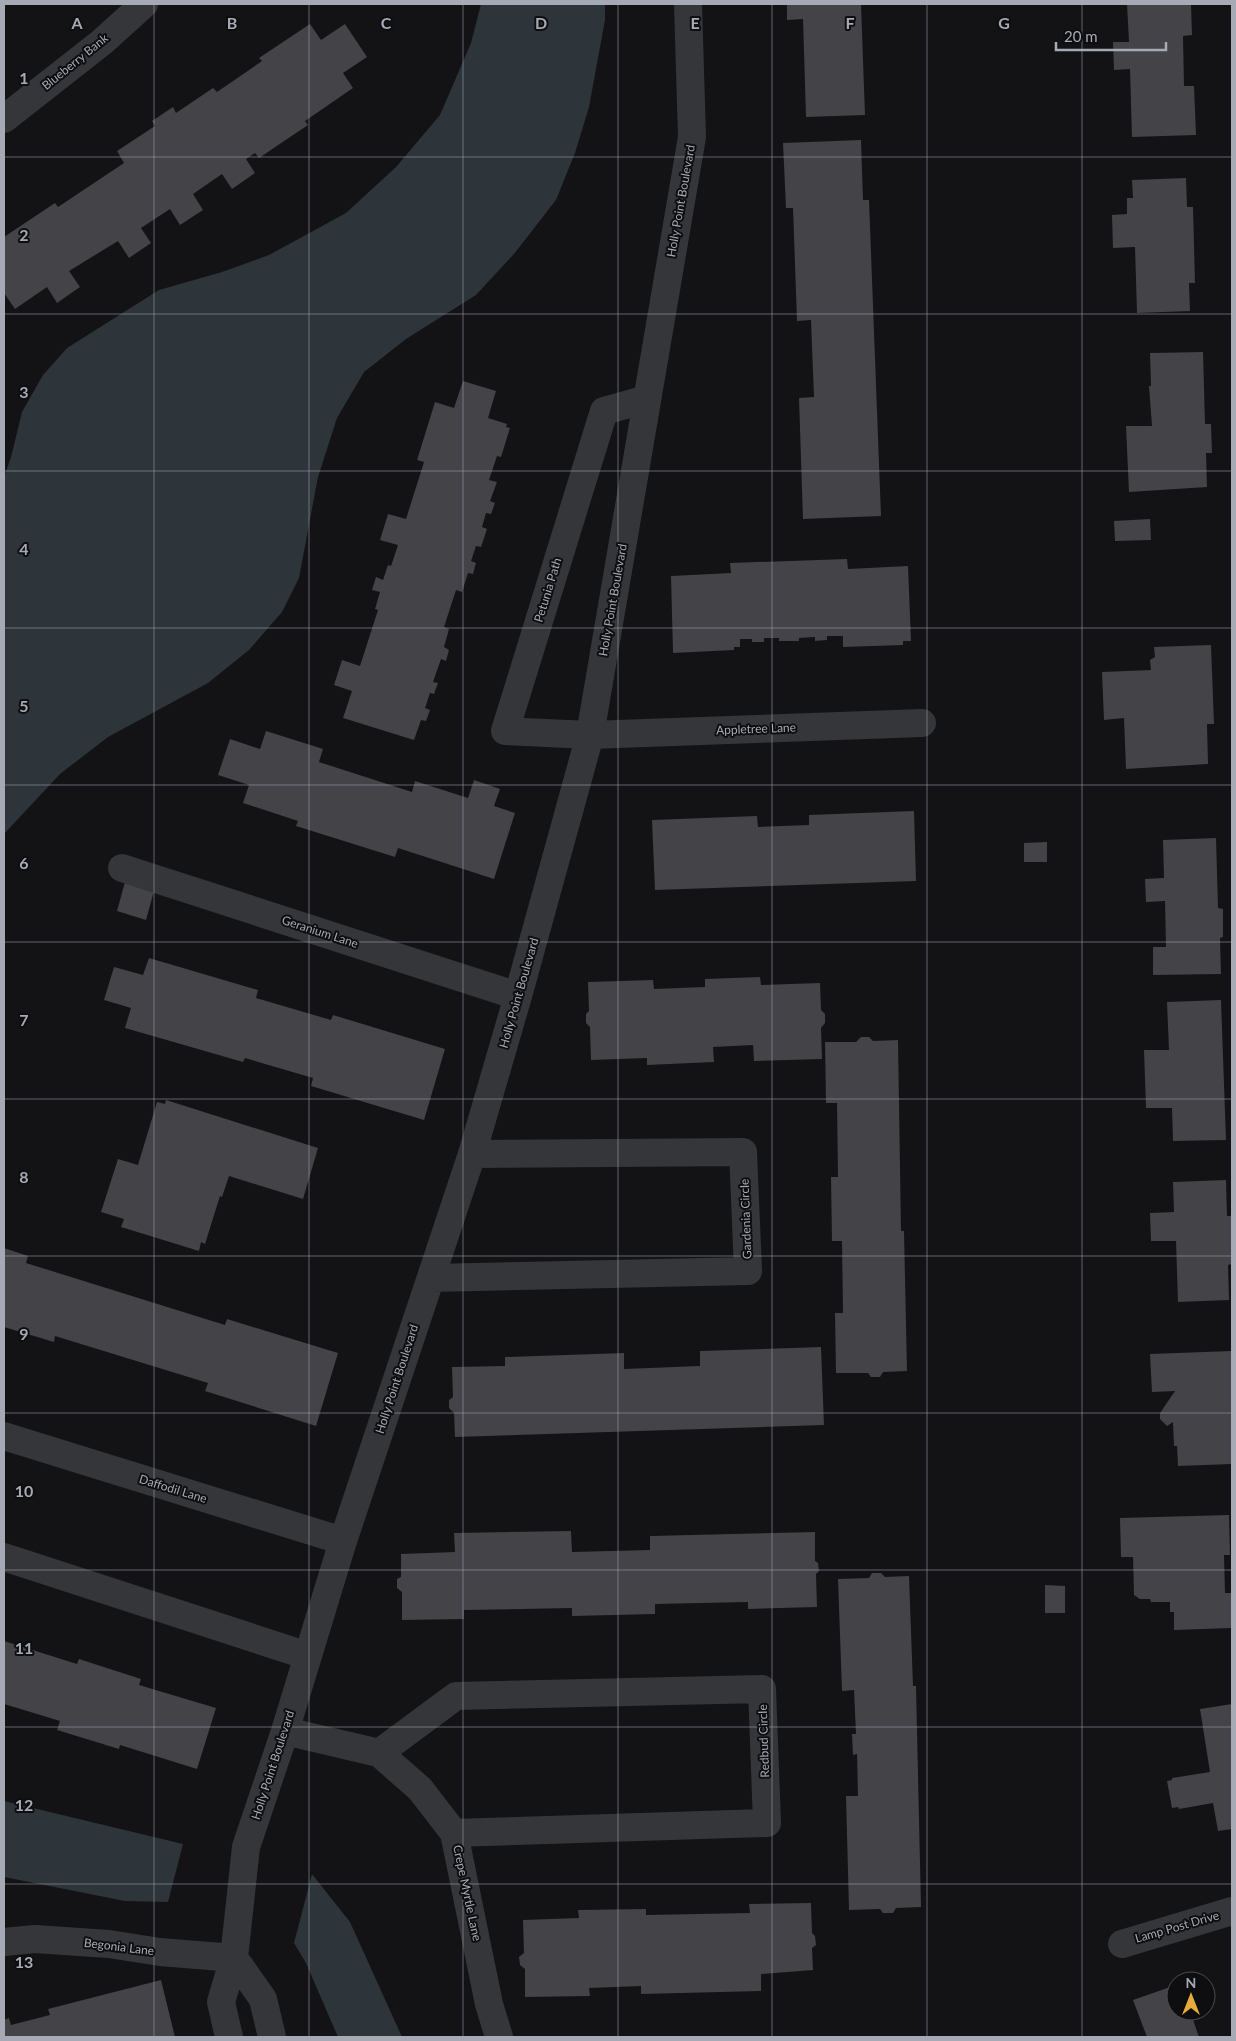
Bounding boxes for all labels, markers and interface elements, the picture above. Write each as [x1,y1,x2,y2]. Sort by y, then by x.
text: A [70,13,83,32]
text: B [227,13,237,32]
text: C [381,13,392,32]
text: D [535,13,547,32]
text: E [690,13,700,32]
text: F [845,13,855,32]
text: G [998,13,1010,32]
scale bar [1056,20,1166,52]
text: 20 m [1064,27,1098,45]
street label: Blueberry Bank [39,30,111,93]
text: 1 [19,68,29,87]
street label: Holly Point Boulevard [663,143,698,258]
text: 2 [19,225,29,244]
text: 3 [19,382,29,401]
text: 4 [19,539,29,558]
street label: Holly Point Boulevard [595,542,630,657]
street label: Petunia Path [531,556,564,624]
text: 5 [19,696,29,715]
street label: Appletree Lane [716,720,796,737]
text: 6 [19,853,29,872]
street label: Geranium Lane [280,912,360,951]
street label: Holly Point Boulevard [496,936,541,1050]
text: 7 [19,1010,29,1029]
text: 8 [19,1167,29,1186]
street label: Gardenia Circle [737,1179,754,1259]
street label: Holly Point Boulevard [372,1322,421,1435]
text: 9 [19,1324,29,1343]
street label: Daffodil Lane [137,1471,209,1506]
text: 10 [15,1481,33,1500]
text: 11 [15,1638,33,1657]
street label: Redbud Circle [755,1704,772,1778]
street label: Holly Point Boulevard [248,1708,297,1821]
text: 12 [15,1795,33,1814]
street label: Crepe Myrtle Lane [450,1843,485,1942]
street label: Lamp Post Drive [1133,1907,1221,1946]
street label: Begonia Lane [83,1935,155,1958]
text: 13 [15,1952,33,1971]
north arrow [1166,1971,1216,2021]
text: N [1186,1974,1196,1991]

